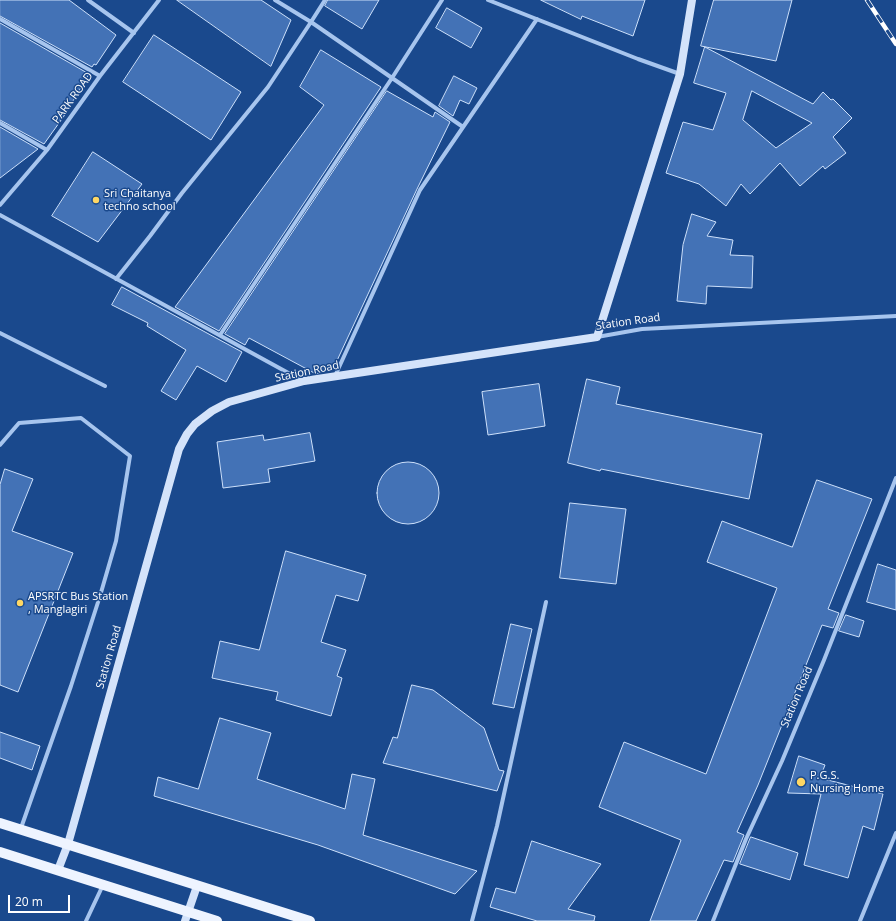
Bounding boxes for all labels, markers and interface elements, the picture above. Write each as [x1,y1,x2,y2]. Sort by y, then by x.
street label: PARK ROAD [50,70,96,126]
place label: Sri Chaitanya techno school [104,187,176,213]
marker: Sri Chaitanya techno school [91,195,101,205]
street label: Station Road [595,311,661,333]
street label: Station Road [274,359,340,385]
place label: APSRTC Bus Station , Manglagiri [28,590,128,616]
marker: APSRTC Bus Station , Manglagiri [15,598,25,608]
street label: Station Road [94,624,124,690]
street label: Station Road [778,664,816,730]
place label: P.G.S. Nursing Home [810,769,884,795]
marker: P.G.S. Nursing Home [795,776,807,788]
scale bar [10,887,72,913]
text: 20 m [15,893,43,910]

